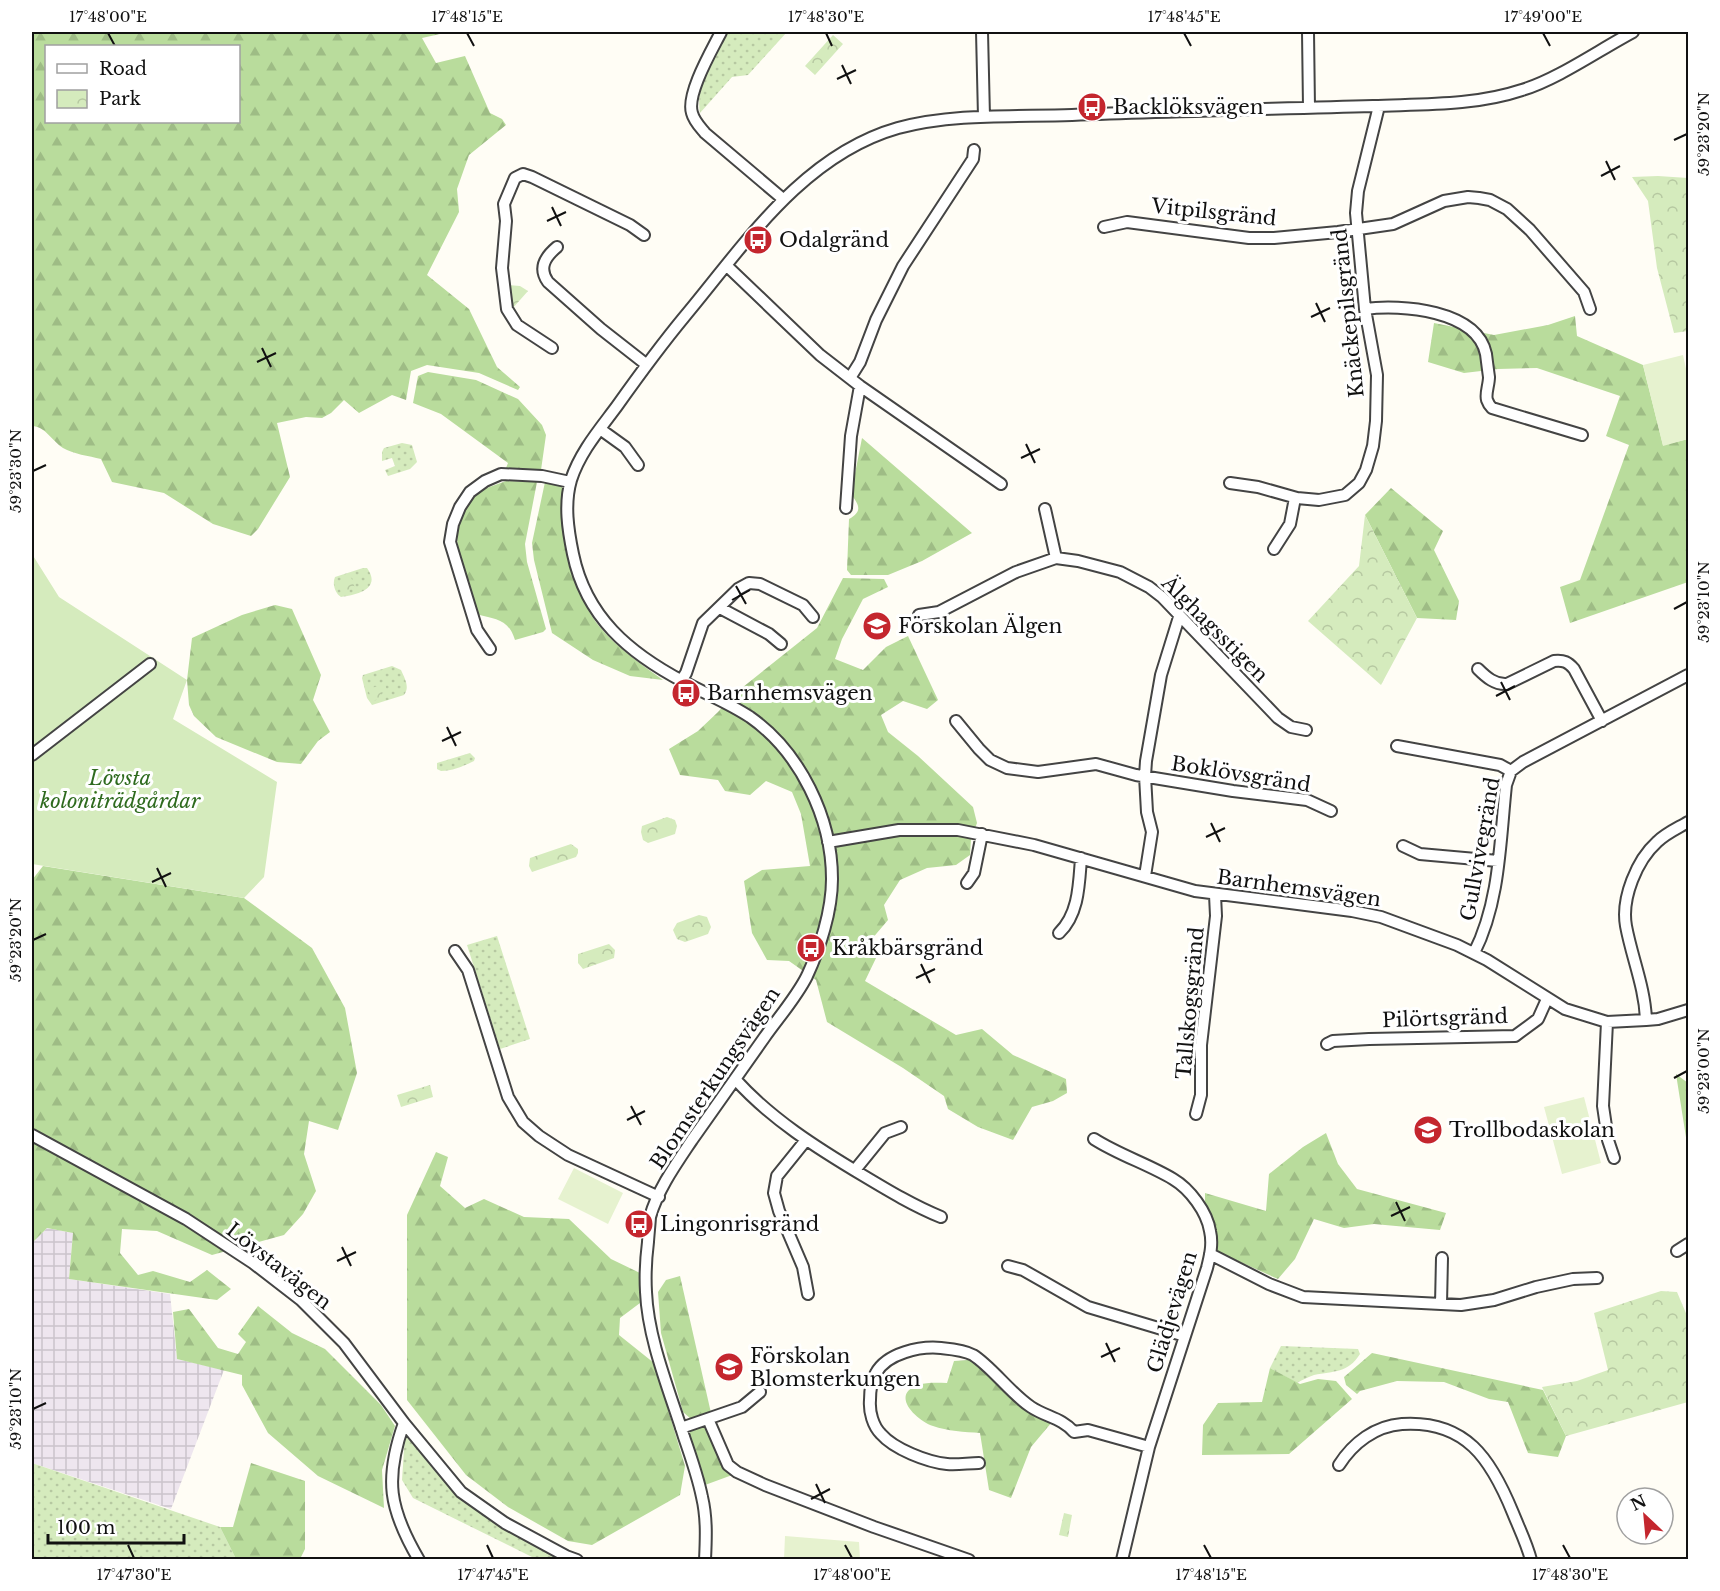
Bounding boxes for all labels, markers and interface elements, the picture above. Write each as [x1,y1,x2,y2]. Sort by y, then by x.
text: 17°48'00"E [69,7,147,26]
text: 17°48'15"E [431,7,503,26]
text: 17°48'30"E [788,7,864,26]
text: 17°48'45"E [1147,7,1221,26]
text: 17°49'00"E [1504,7,1582,26]
legend [45,45,240,123]
text: Road [99,58,147,80]
text: Park [99,88,141,110]
bus stop icon: Backlöksvägen [1076,91,1108,123]
text: 59°23'20"N [1694,92,1713,176]
place label: Backlöksvägen [1113,95,1264,119]
street label: Vitpilsgränd [1149,193,1278,231]
bus stop icon: Odalgränd [742,224,774,256]
street label: Knäckepilsgränd [1327,227,1369,399]
place label: Odalgränd [779,228,889,252]
text: 59°23'30"N [6,429,25,513]
text: 59°23'10"N [1694,561,1713,643]
street label: Älghagsstigen [1156,569,1274,687]
school or university icon: Förskolan Älgen [861,610,893,642]
place label: Förskolan Älgen [898,613,1063,638]
bus stop icon: Barnhemsvägen [670,677,702,709]
place label: Barnhemsvägen [707,681,873,705]
street label: Boklövsgränd [1170,751,1312,797]
park label: Lövsta koloniträdgårdar [39,766,201,813]
street label: Gullvivegränd [1456,775,1504,923]
street label: Barnhemsvägen [1215,865,1383,911]
text: 59°23'20"N [6,898,25,982]
street label: Tallskogsgränd [1171,926,1209,1080]
bus stop icon: Kråkbärsgränd [795,932,827,964]
place label: Kråkbärsgränd [832,936,983,960]
street label: Blomsterkungsvägen [645,982,785,1174]
street label: Pilörtsgränd [1382,1004,1508,1032]
text: 59°23'00"N [1694,1028,1713,1114]
school or university icon: Trollbodaskolan [1412,1114,1444,1146]
place label: Trollbodaskolan [1449,1118,1615,1142]
bus stop icon: Lingonrisgränd [623,1208,655,1240]
place label: Lingonrisgränd [660,1212,819,1236]
street label: Lövstavägen [222,1218,336,1315]
street label: Glädjevägen [1142,1248,1202,1376]
place label: Förskolan Blomsterkungen [750,1344,921,1391]
school or university icon: Förskolan Blomsterkungen [713,1351,745,1383]
text: 59°23'10"N [6,1368,25,1450]
north arrow [1615,1486,1675,1546]
text: N [1627,1490,1650,1515]
scale bar [48,1507,184,1545]
text: 100 m [57,1517,115,1539]
text: 17°47'30"E [97,1565,171,1584]
text: 17°47'45"E [457,1565,529,1584]
text: 17°48'00"E [813,1565,891,1584]
text: 17°48'15"E [1175,1565,1247,1584]
text: 17°48'30"E [1532,1565,1608,1584]

